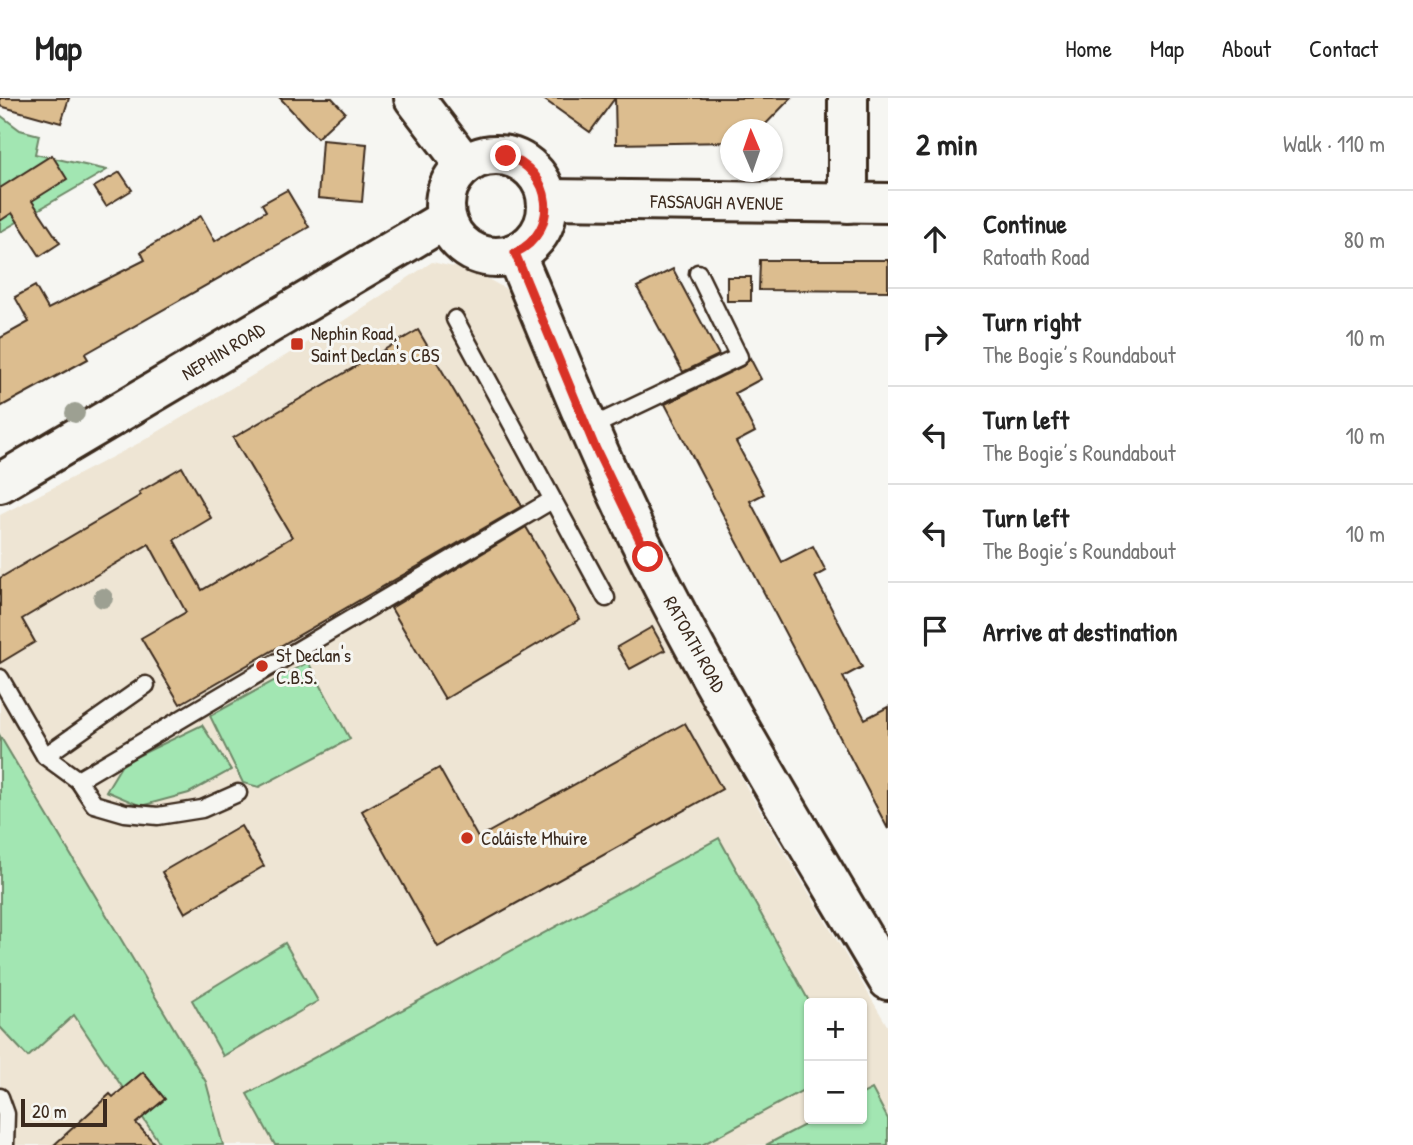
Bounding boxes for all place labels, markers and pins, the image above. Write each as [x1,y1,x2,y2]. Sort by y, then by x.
place label: Nephin Road, Saint Declan's CBS [311,320,440,368]
marker: Nephin Road, Saint Declan's CBS [289,336,305,352]
place label: St Declan's C.B.S. [276,642,351,690]
marker: St Declan's C.B.S. [254,658,270,674]
place label: Coláiste Mhuire [481,825,588,851]
marker: Coláiste Mhuire [459,830,475,846]

